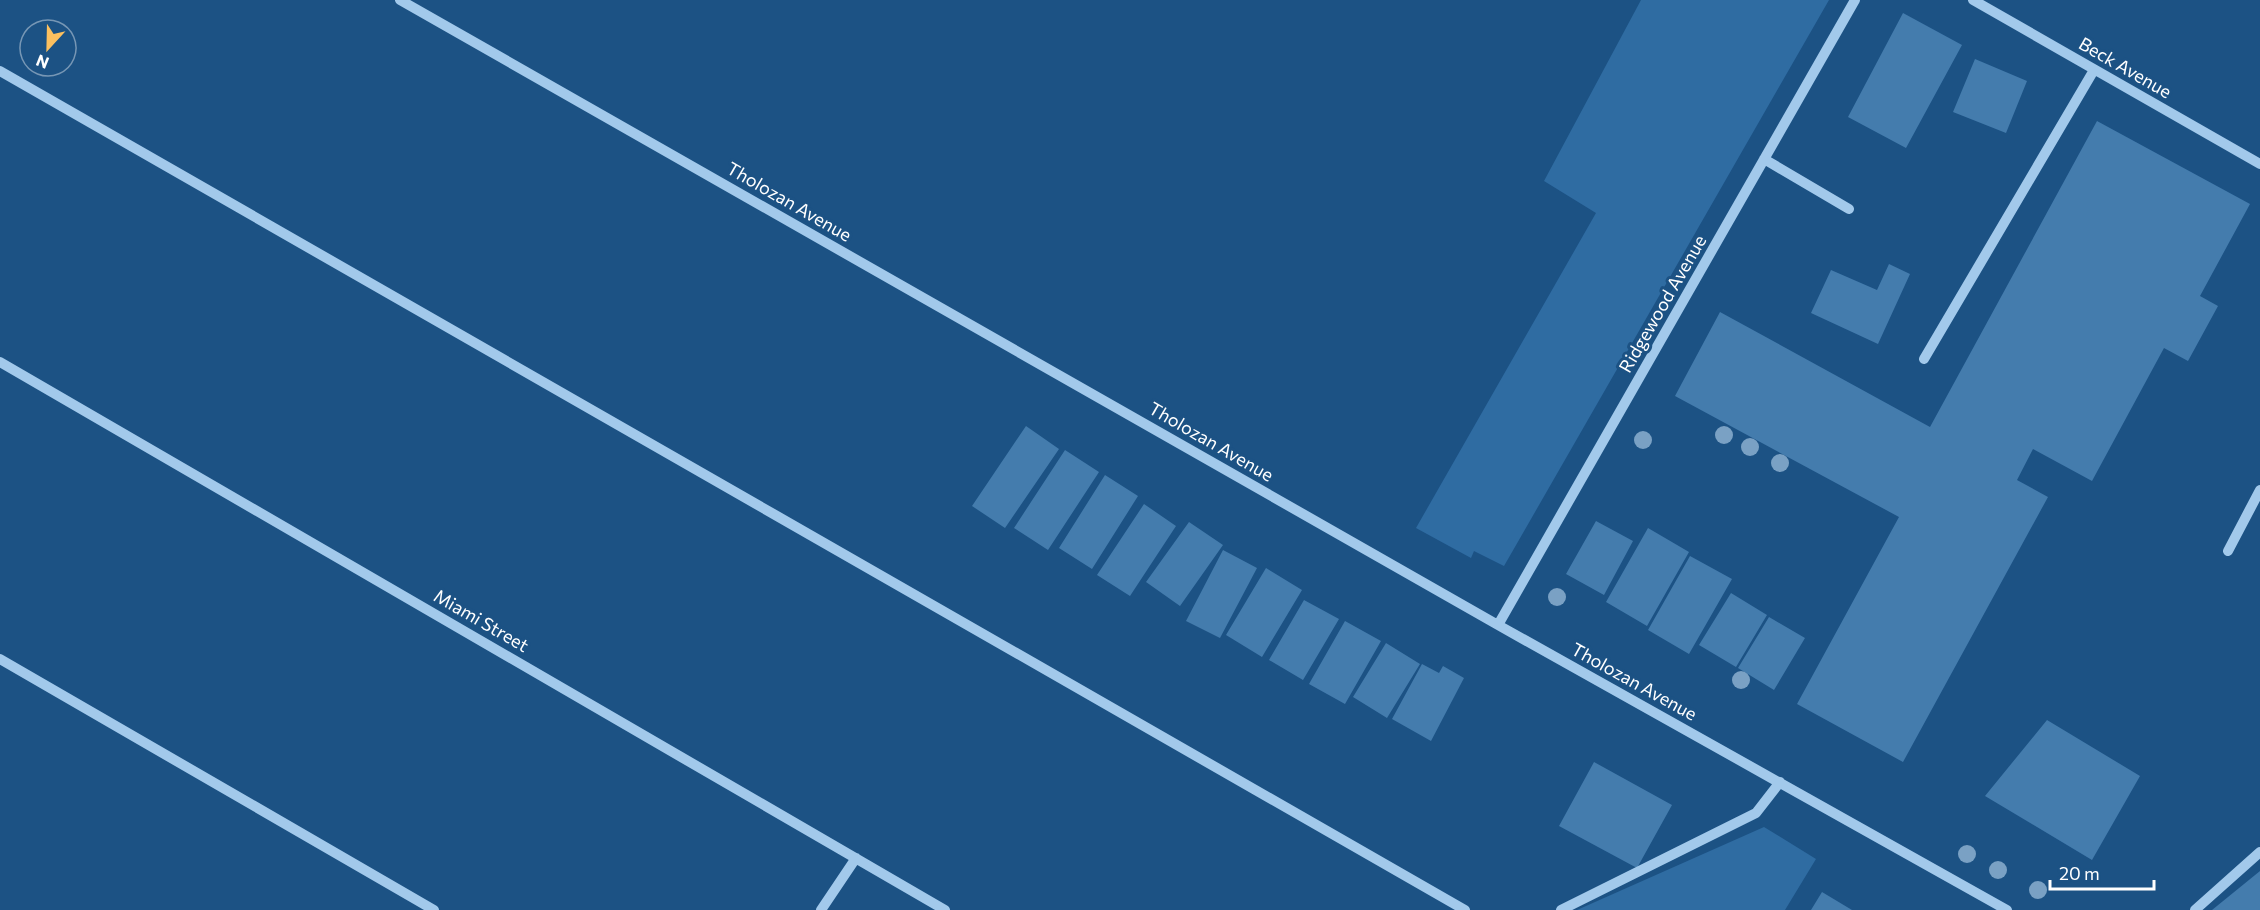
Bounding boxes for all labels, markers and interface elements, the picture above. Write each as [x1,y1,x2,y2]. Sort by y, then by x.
north arrow [18,18,78,78]
street label: Beck Avenue [2075,32,2176,102]
text: N [33,51,51,73]
street label: Tholozan Avenue [723,157,856,246]
street label: Ridgewood Avenue [1614,231,1711,376]
street label: Tholozan Avenue [1145,397,1278,486]
street label: Miami Street [430,584,533,656]
street label: Tholozan Avenue [1568,638,1701,725]
scale bar [2050,853,2154,891]
text: 20 m [2059,862,2100,884]

